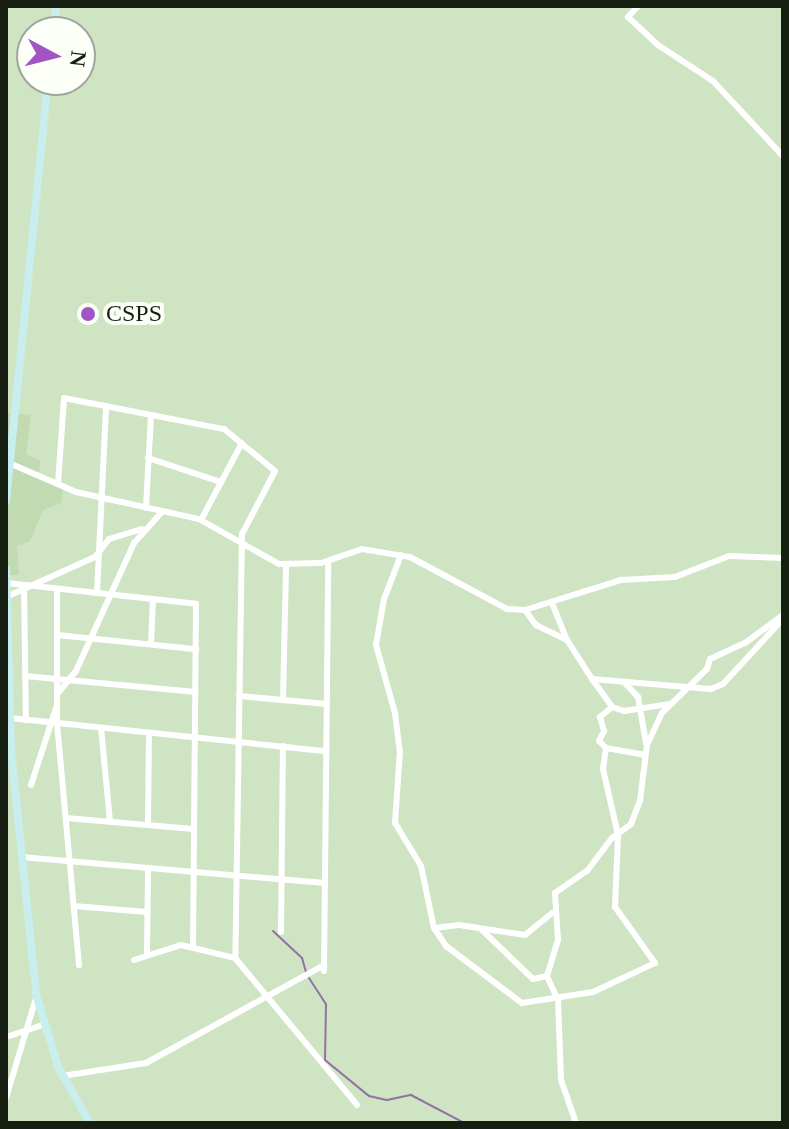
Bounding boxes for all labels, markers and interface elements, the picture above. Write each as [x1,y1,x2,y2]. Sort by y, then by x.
north arrow [16,16,96,96]
text: N [65,49,92,68]
place label: CSPS [106,300,162,328]
marker: CSPS [77,303,99,325]

